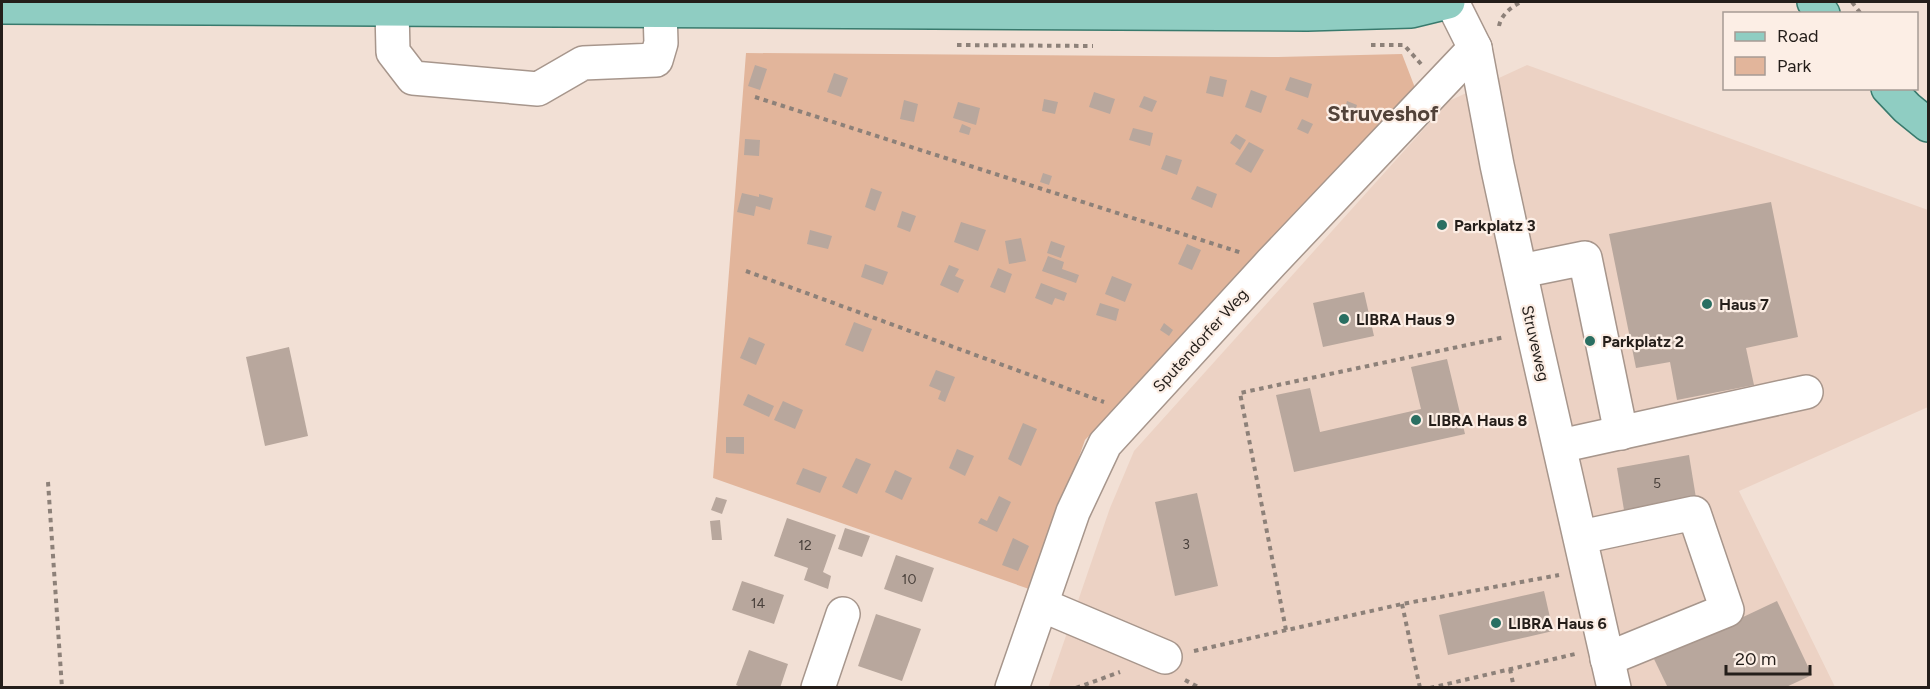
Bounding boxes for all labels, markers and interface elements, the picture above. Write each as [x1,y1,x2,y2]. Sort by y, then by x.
legend [1723,12,1918,90]
text: Road [1777,25,1818,47]
text: Park [1777,55,1812,77]
district label: Struveshof [1327,100,1439,127]
place label: Parkplatz 3 [1454,216,1536,235]
marker: Parkplatz 3 [1435,218,1449,232]
street label: Sputendorfer Weg [1149,285,1252,396]
place label: Haus 7 [1719,295,1769,314]
marker: Haus 7 [1700,297,1714,311]
street label: Struveweg [1518,303,1553,383]
place label: LIBRA Haus 9 [1356,310,1455,329]
marker: LIBRA Haus 9 [1337,312,1351,326]
place label: Parkplatz 2 [1602,332,1684,351]
marker: Parkplatz 2 [1583,334,1597,348]
place label: LIBRA Haus 8 [1428,411,1528,430]
marker: LIBRA Haus 8 [1409,413,1423,427]
house number: 5 [1653,475,1661,492]
house number: 3 [1182,536,1190,553]
house number: 12 [798,537,812,554]
house number: 10 [902,571,916,588]
house number: 14 [751,595,766,612]
place label: LIBRA Haus 6 [1508,614,1607,633]
marker: LIBRA Haus 6 [1489,616,1503,630]
scale bar [1726,638,1810,676]
text: 20 m [1735,648,1776,670]

